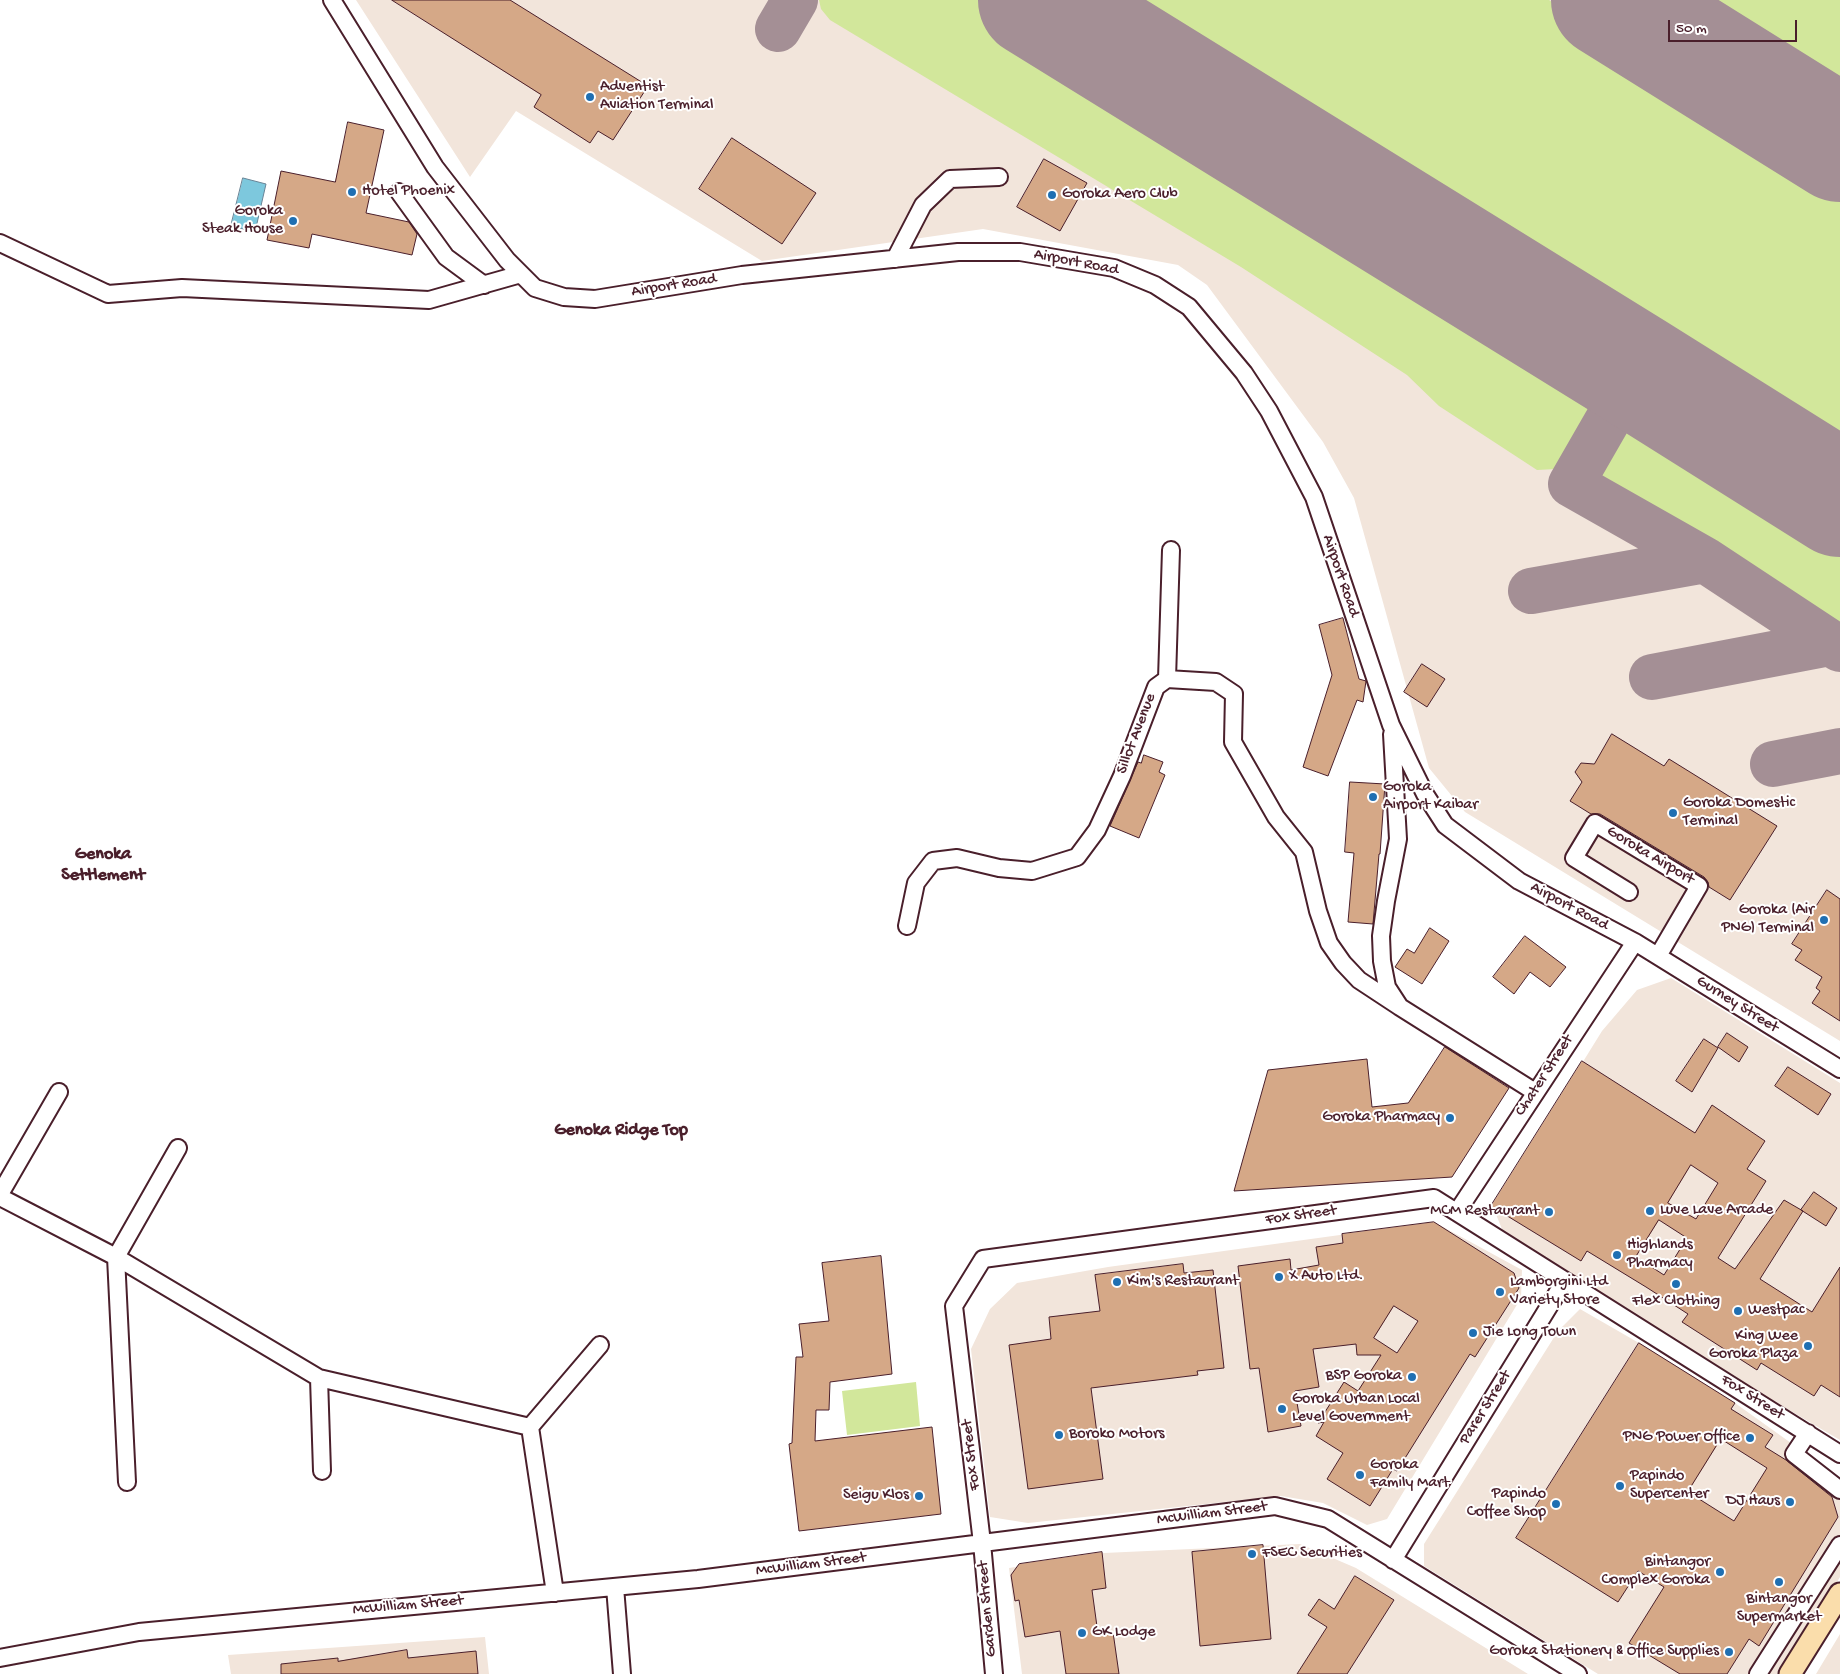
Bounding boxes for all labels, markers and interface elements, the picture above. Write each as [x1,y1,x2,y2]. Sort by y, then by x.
scale bar [1670,10,1799,42]
text: 50 m [1676,20,1707,38]
place label: Adventist Aviation Terminal [600,78,713,116]
marker: Adventist Aviation Terminal [584,91,596,103]
place label: Hotel Phoenix [362,182,455,202]
place label: Goroka Aero Club [1062,185,1178,205]
marker: Hotel Phoenix [346,186,358,198]
marker: Goroka Aero Club [1046,189,1058,201]
place label: Goroka Steak House [202,202,283,240]
marker: Goroka Steak House [287,215,299,227]
street label: Airport Road [1032,245,1120,281]
street label: Airport Road [630,270,718,302]
street label: Airport Road [1317,532,1363,620]
street label: Sillot Avenue [1113,691,1161,777]
place label: Goroka Airport Kaibar [1383,778,1478,816]
marker: Goroka Airport Kaibar [1367,791,1379,803]
place label: Goroka Domestic Terminal [1683,794,1795,832]
marker: Goroka Domestic Terminal [1667,807,1679,819]
street label: Goroka Airport [1603,822,1697,890]
district label: Genoka Settlement [61,844,145,886]
street label: Airport Road [1527,878,1611,936]
place label: Goroka (Air PNG) Terminal [1721,901,1814,939]
marker: Goroka (Air PNG) Terminal [1818,914,1830,926]
street label: Gurney Street [1692,972,1782,1038]
street label: Chater Street [1512,1032,1578,1120]
place label: Goroka Pharmacy [1322,1108,1440,1128]
marker: Goroka Pharmacy [1444,1112,1456,1124]
district label: Genoka Ridge Top [554,1120,688,1142]
place label: Luve Lave Arcade [1660,1201,1773,1221]
street label: Fox Street [1264,1202,1338,1230]
place label: MCM Restaurant [1430,1202,1539,1222]
marker: Luve Lave Arcade [1644,1205,1656,1217]
marker: MCM Restaurant [1543,1206,1555,1218]
place label: Highlands Pharmacy [1627,1236,1693,1274]
marker: Highlands Pharmacy [1611,1249,1623,1261]
place label: X Auto Ltd. [1289,1267,1364,1287]
marker: X Auto Ltd. [1273,1271,1285,1283]
place label: Kim's Restaurant [1127,1272,1239,1292]
place label: Lamborgini Ltd Variety Store [1510,1273,1608,1311]
marker: Kim's Restaurant [1111,1276,1123,1288]
marker: Flex Clothing [1670,1278,1682,1290]
marker: Lamborgini Ltd Variety Store [1494,1286,1506,1298]
place label: Flex Clothing [1632,1292,1720,1312]
place label: Westpac [1748,1301,1804,1321]
marker: Westpac [1732,1305,1744,1317]
place label: Jie Long Town [1483,1323,1576,1343]
marker: Jie Long Town [1467,1327,1479,1339]
place label: King Wee Goroka Plaza [1709,1327,1798,1365]
marker: King Wee Goroka Plaza [1802,1340,1814,1352]
place label: BSP Goroka [1325,1367,1402,1387]
street label: Parer Street [1456,1367,1516,1449]
marker: BSP Goroka [1406,1371,1418,1383]
street label: Fox Street [1717,1371,1787,1425]
place label: Goroka Urban Local Level Government [1292,1390,1420,1428]
marker: Goroka Urban Local Level Government [1276,1403,1288,1415]
street label: Fox Street [958,1418,986,1492]
place label: Boroko Motors [1069,1425,1164,1445]
place label: PNG Power Office [1623,1428,1740,1448]
marker: Boroko Motors [1053,1429,1065,1441]
marker: PNG Power Office [1744,1432,1756,1444]
place label: Goroka Family Mart [1370,1456,1449,1494]
place label: Papindo Supercenter [1630,1467,1708,1505]
marker: Goroka Family Mart [1354,1469,1366,1481]
marker: Papindo Supercenter [1614,1480,1626,1492]
place label: Papindo Coffee Shop [1467,1485,1546,1523]
place label: Seigu Klos [843,1486,909,1506]
marker: Seigu Klos [913,1490,925,1502]
place label: DJ Haus [1726,1492,1780,1512]
marker: DJ Haus [1784,1496,1796,1508]
street label: McWilliam Street [1156,1498,1268,1530]
marker: Papindo Coffee Shop [1550,1498,1562,1510]
place label: FSEC Securities [1262,1544,1362,1564]
marker: FSEC Securities [1246,1548,1258,1560]
street label: McWilliam Street [755,1549,867,1581]
place label: Bintangor Complex Goroka [1601,1553,1710,1591]
street label: Garden Street [974,1560,1002,1658]
marker: Bintangor Complex Goroka [1714,1566,1726,1578]
marker: Bintangor Supermarket [1773,1576,1785,1588]
place label: Bintangor Supermarket [1737,1590,1821,1628]
street label: McWilliam Street [352,1592,464,1620]
place label: GK Lodge [1092,1623,1156,1643]
marker: GK Lodge [1076,1627,1088,1639]
place label: Goroka Stationery & Office Supplies [1489,1642,1719,1662]
marker: Goroka Stationery & Office Supplies [1723,1646,1735,1658]

